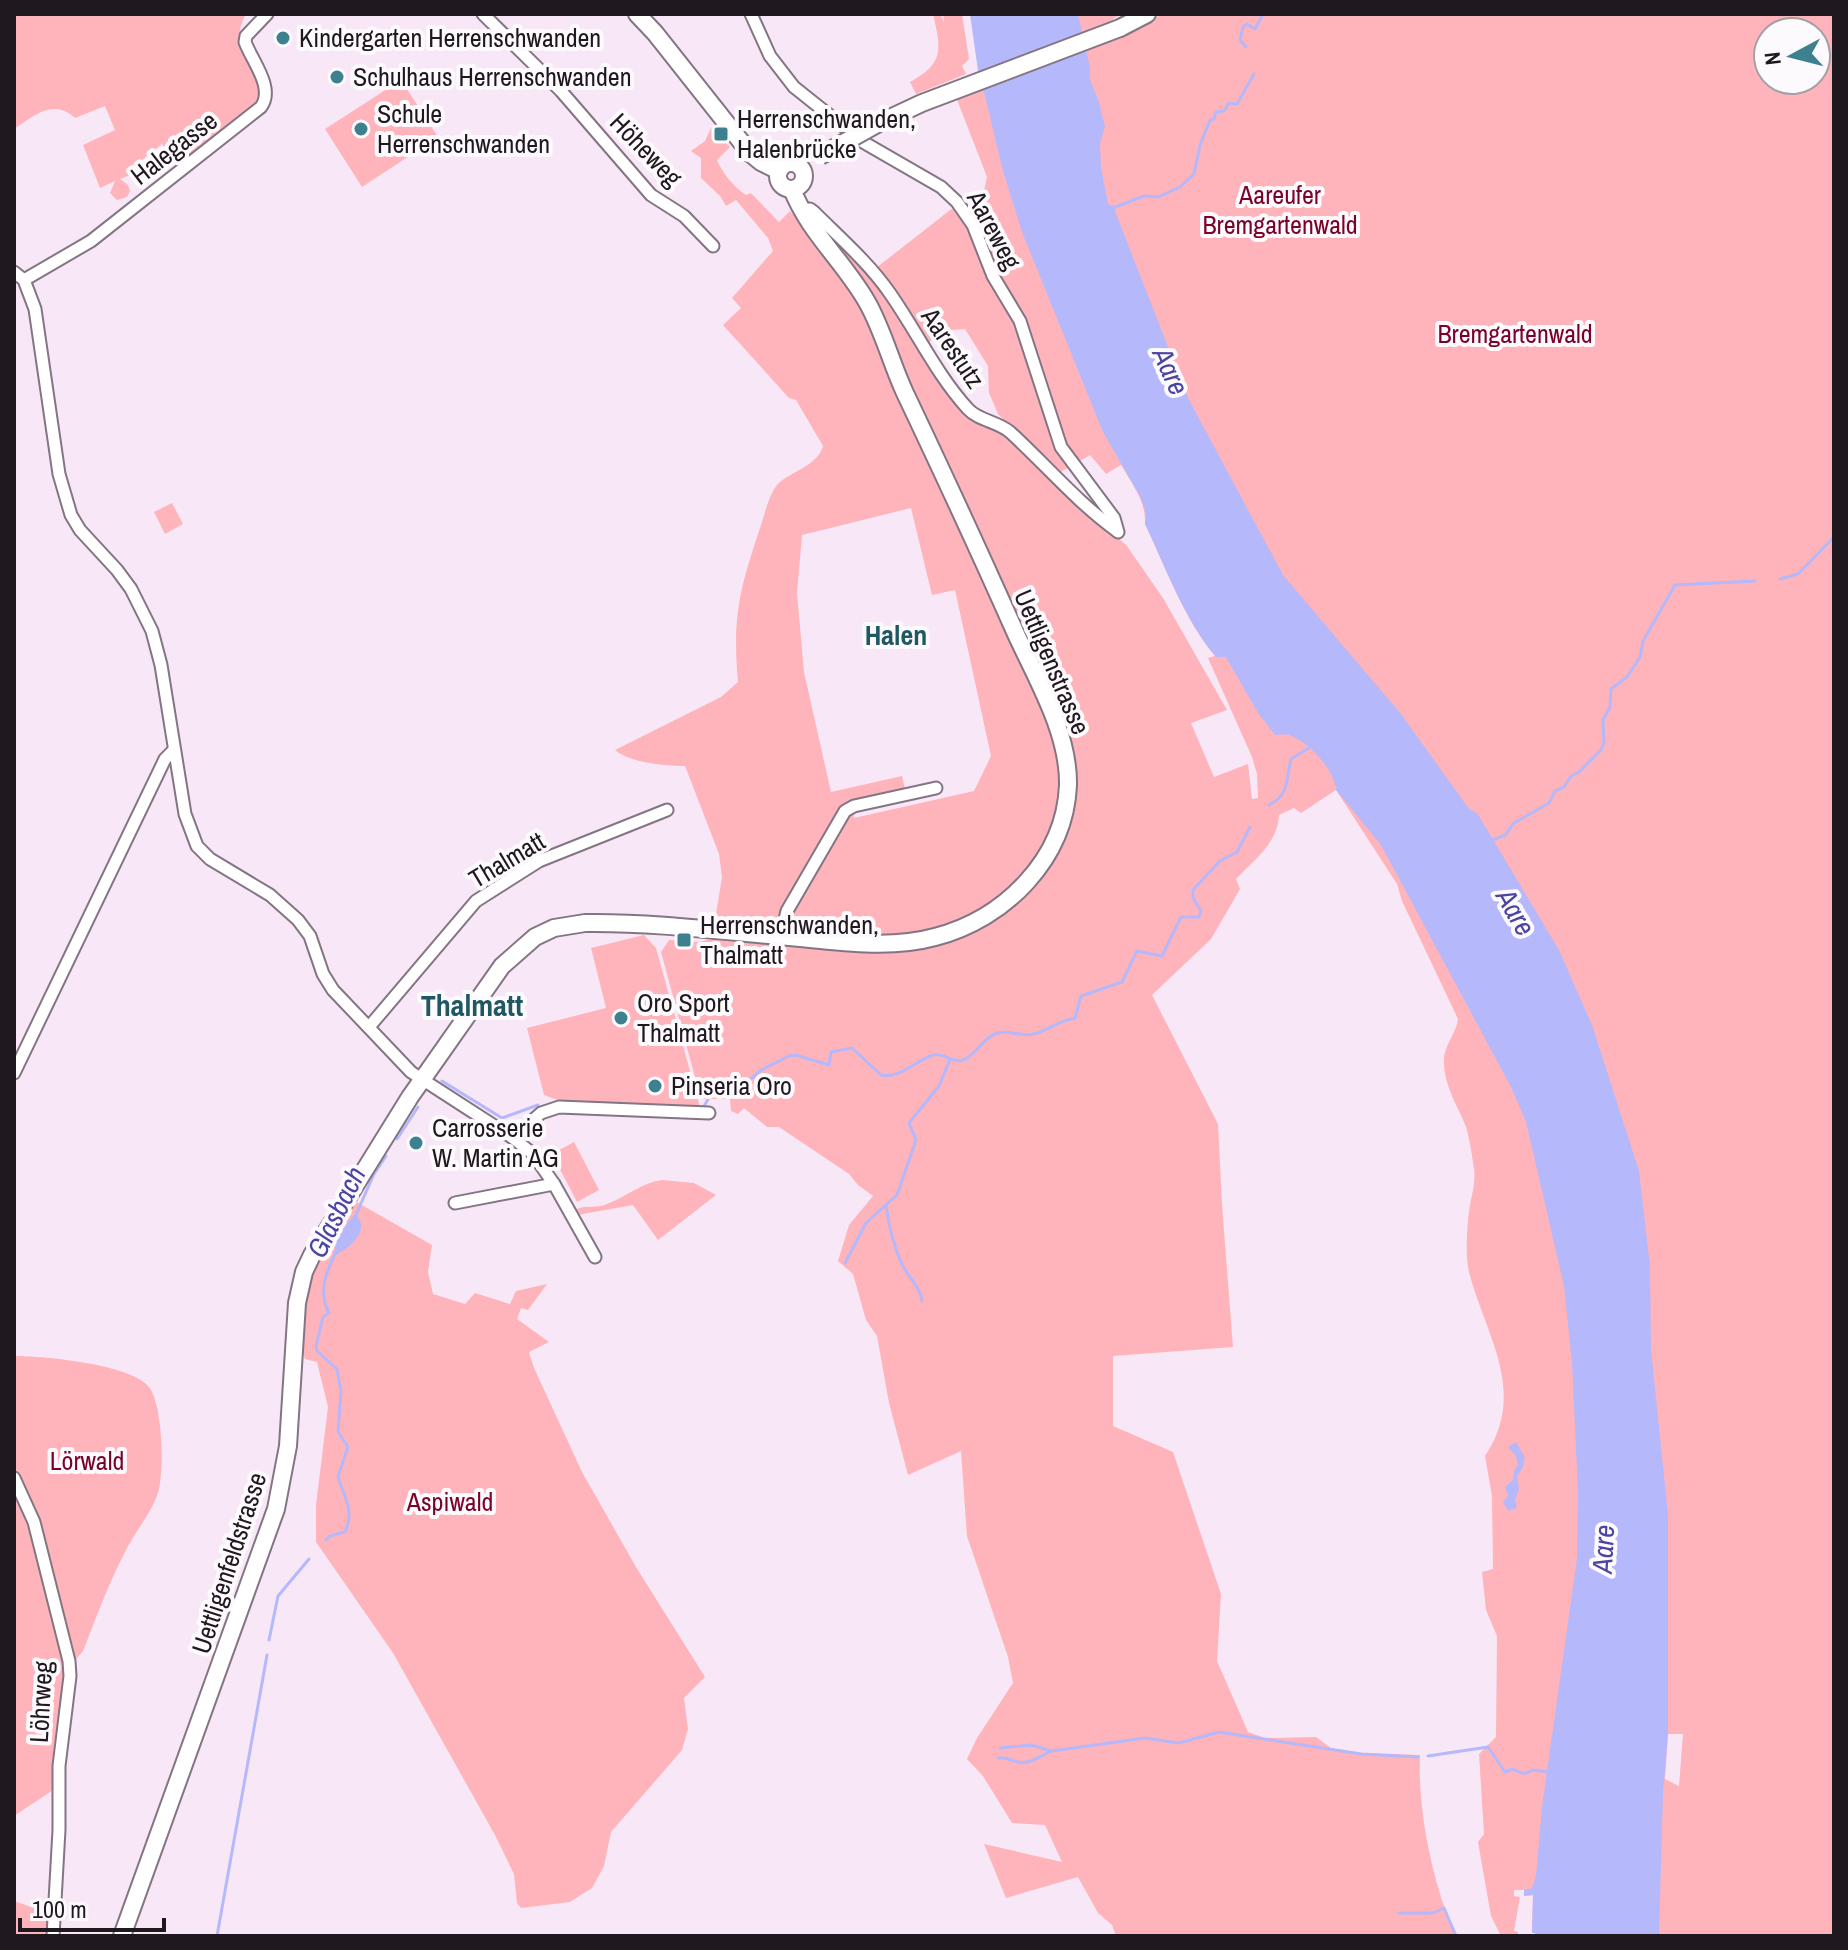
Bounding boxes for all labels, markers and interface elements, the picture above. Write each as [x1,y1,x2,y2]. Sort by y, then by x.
north arrow [1752,16,1832,96]
place label: Kindergarten Herrenschwanden [299,20,601,55]
marker: Kindergarten Herrenschwanden [274,29,292,47]
text: N [1756,50,1788,67]
place label: Schulhaus Herrenschwanden [353,59,632,94]
marker: Schulhaus Herrenschwanden [328,68,346,86]
place label: Schule Herrenschwanden [377,96,550,161]
place label: Herrenschwanden, Halenbrücke [737,101,916,166]
street label: Halegasse [123,103,224,192]
street label: Höheweg [602,105,690,194]
marker: Schule Herrenschwanden [352,120,370,138]
marker: Herrenschwanden, Halenbrücke [712,125,730,143]
park label: Aareufer Bremgartenwald [1202,177,1358,242]
street label: Aareweg [959,184,1030,275]
street label: Aarestutz [913,300,993,395]
park label: Bremgartenwald [1437,316,1593,351]
water label: Aare [1143,339,1198,401]
street label: Uettligenstrasse [1006,584,1099,740]
district label: Halen [865,616,927,654]
street label: Thalmatt [462,823,551,896]
water label: Aare [1486,880,1545,943]
place label: Herrenschwanden, Thalmatt [700,907,879,972]
marker: Herrenschwanden, Thalmatt [675,931,693,949]
district label: Thalmatt [421,985,523,1025]
place label: Oro Sport Thalmatt [637,985,730,1050]
marker: Oro Sport Thalmatt [612,1009,630,1027]
place label: Pinseria Oro [671,1068,792,1103]
marker: Pinseria Oro [646,1077,664,1095]
place label: Carrosserie W. Martin AG [432,1110,559,1175]
marker: Carrosserie W. Martin AG [407,1134,425,1152]
water label: Glasbach [298,1160,374,1264]
park label: Lörwald [50,1443,124,1478]
street label: Uettligenfeldstrasse [183,1468,274,1658]
park label: Aspiwald [406,1484,493,1519]
water label: Aare [1583,1524,1623,1576]
street label: Löhrweg [21,1660,60,1744]
scale bar [20,1882,164,1932]
text: 100 m [32,1893,87,1925]

